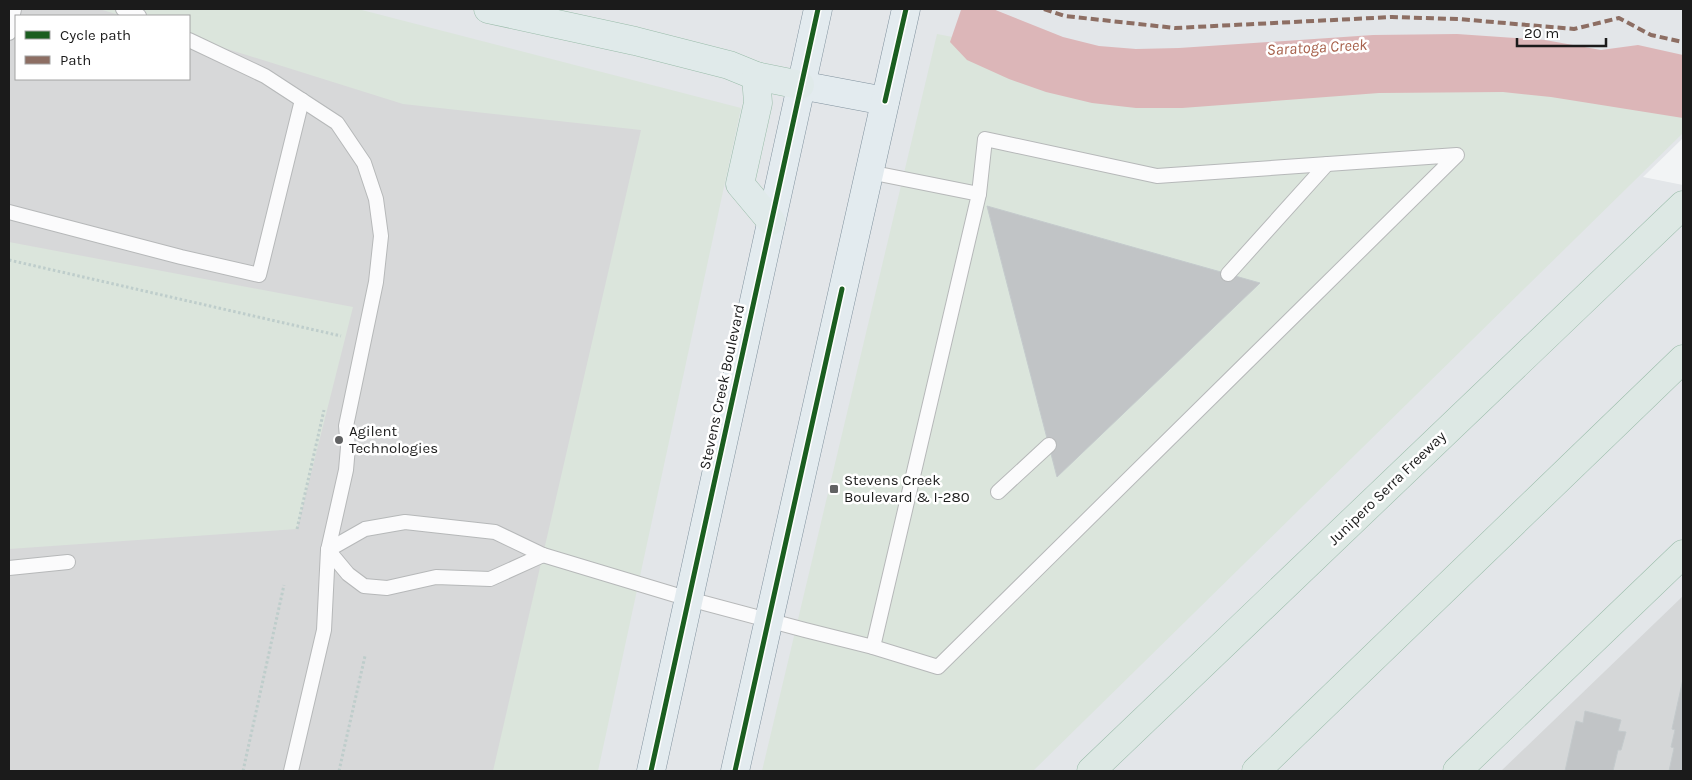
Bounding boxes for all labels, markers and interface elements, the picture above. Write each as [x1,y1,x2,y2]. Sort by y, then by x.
legend [15,15,190,80]
scale bar [1517,15,1606,47]
text: 20 m [1524,24,1559,42]
text: Cycle path [60,26,131,44]
water label: Saratoga Creek [1266,35,1369,59]
text: Path [60,51,91,69]
street label: Stevens Creek Boulevard [696,303,748,471]
place label: Agilent Technologies [349,422,438,457]
street label: Junipero Serra Freeway [1324,427,1450,549]
marker: Agilent Technologies [333,434,345,446]
place label: Stevens Creek Boulevard & I-280 [844,471,970,506]
marker: Stevens Creek Boulevard & I-280 [828,483,840,495]

